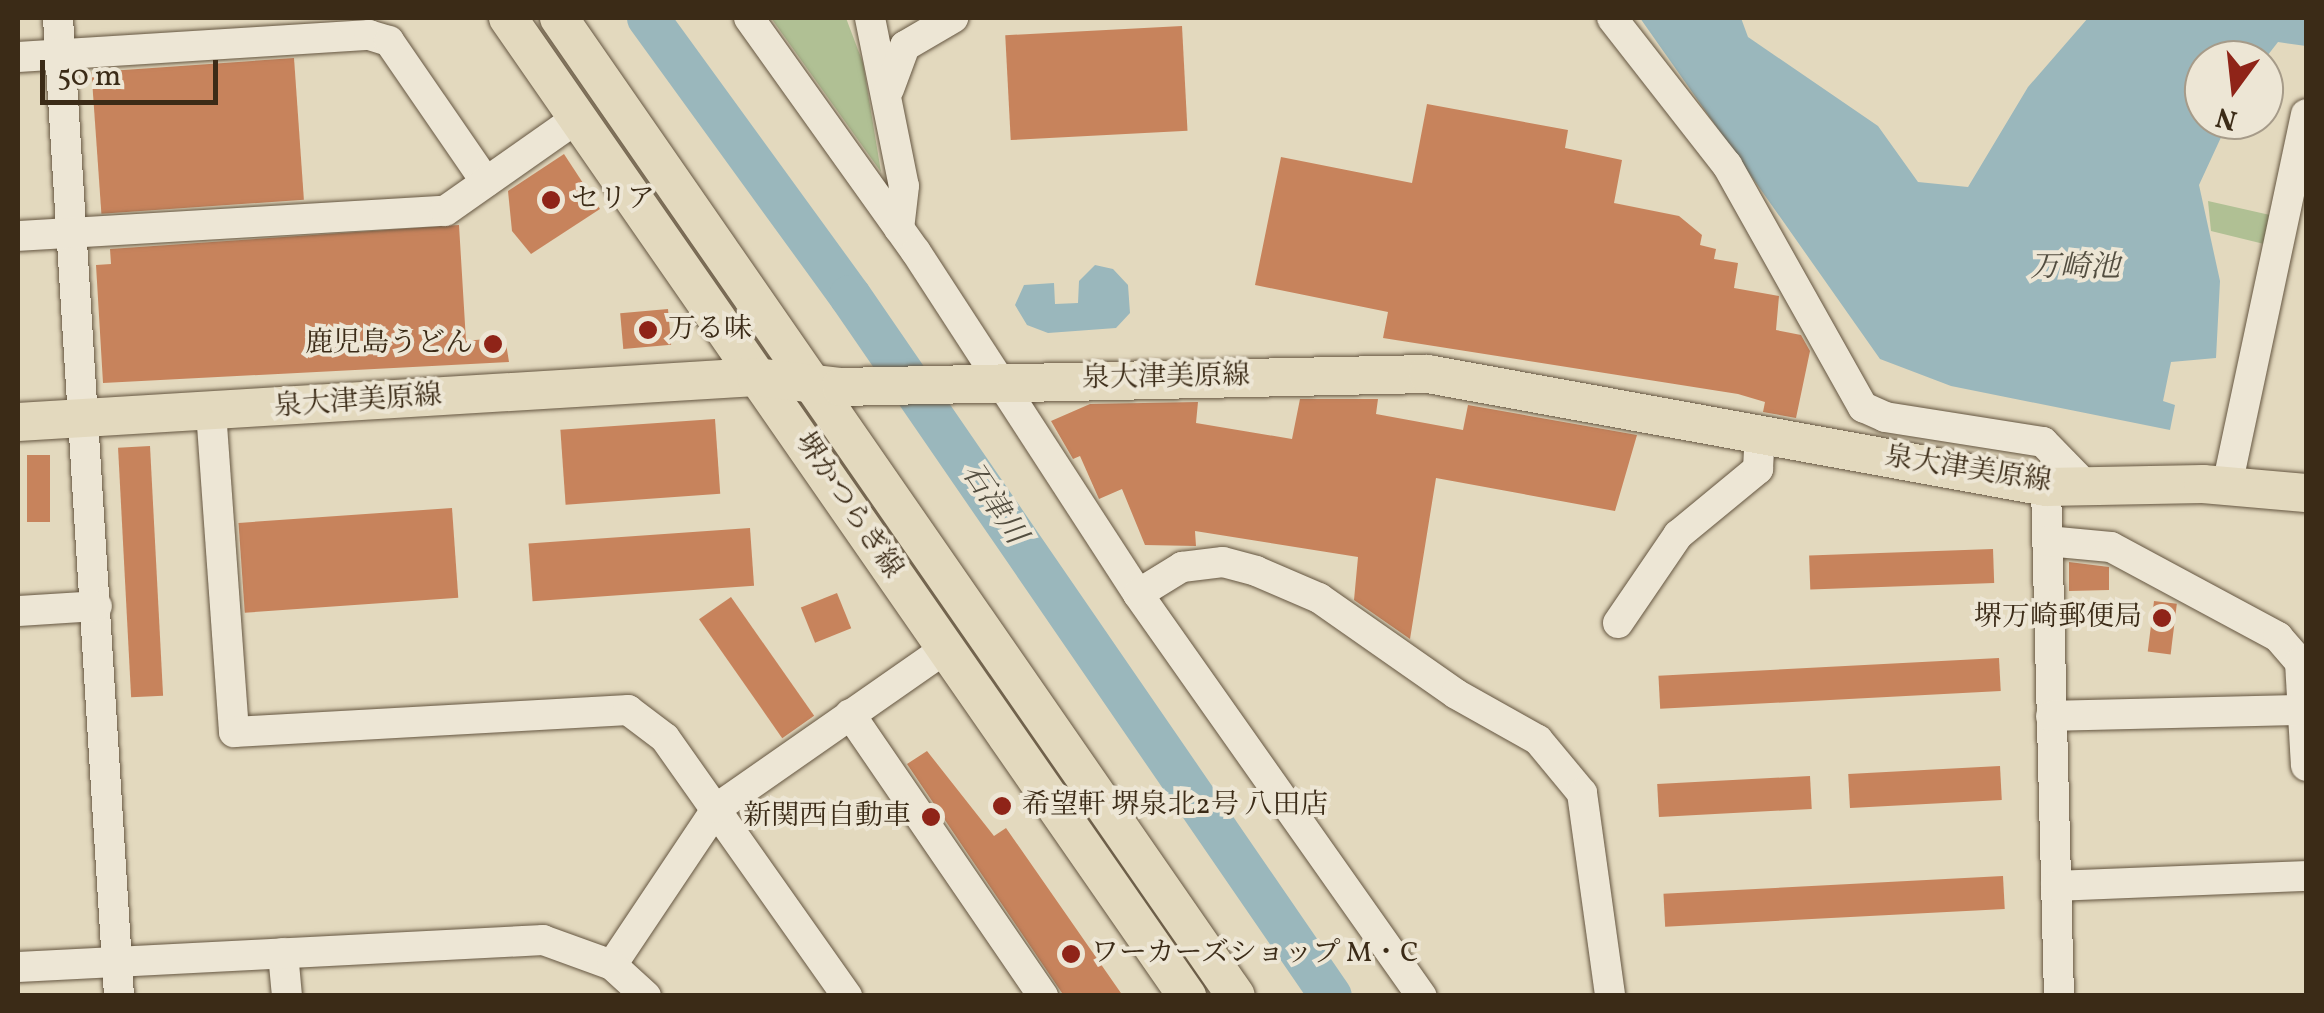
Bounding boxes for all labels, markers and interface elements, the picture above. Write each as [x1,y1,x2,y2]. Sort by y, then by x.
scale bar [45,40,222,102]
north arrow [2184,40,2284,140]
text: 50 m [57,56,121,98]
text: N [2212,96,2241,139]
place label: セリア [571,183,655,217]
marker: セリア [540,189,562,211]
water label: 万崎池 [2030,250,2120,286]
place label: 万る味 [668,313,752,347]
marker: 万る味 [637,319,659,341]
place label: 鹿児島うどん [305,327,473,361]
marker: 鹿児島うどん [482,333,504,355]
street label: 泉大津美原線 [1082,360,1250,396]
street label: 泉大津美原線 [273,379,443,425]
street label: 堺かつらぎ線 [787,427,909,585]
street label: 泉大津美原線 [1882,440,2054,500]
water label: 石津川 [953,457,1033,551]
place label: 堺万崎郵便局 [1974,601,2142,635]
marker: 堺万崎郵便局 [2151,607,2173,629]
place label: 希望軒 堺泉北2号 八田店 [1022,789,1328,823]
marker: 希望軒 堺泉北2号 八田店 [991,795,1013,817]
place label: 新関西自動車 [743,800,911,834]
marker: 新関西自動車 [920,806,942,828]
place label: ワーカーズショップ M・C [1091,937,1421,971]
marker: ワーカーズショップ M・C [1060,943,1082,965]

